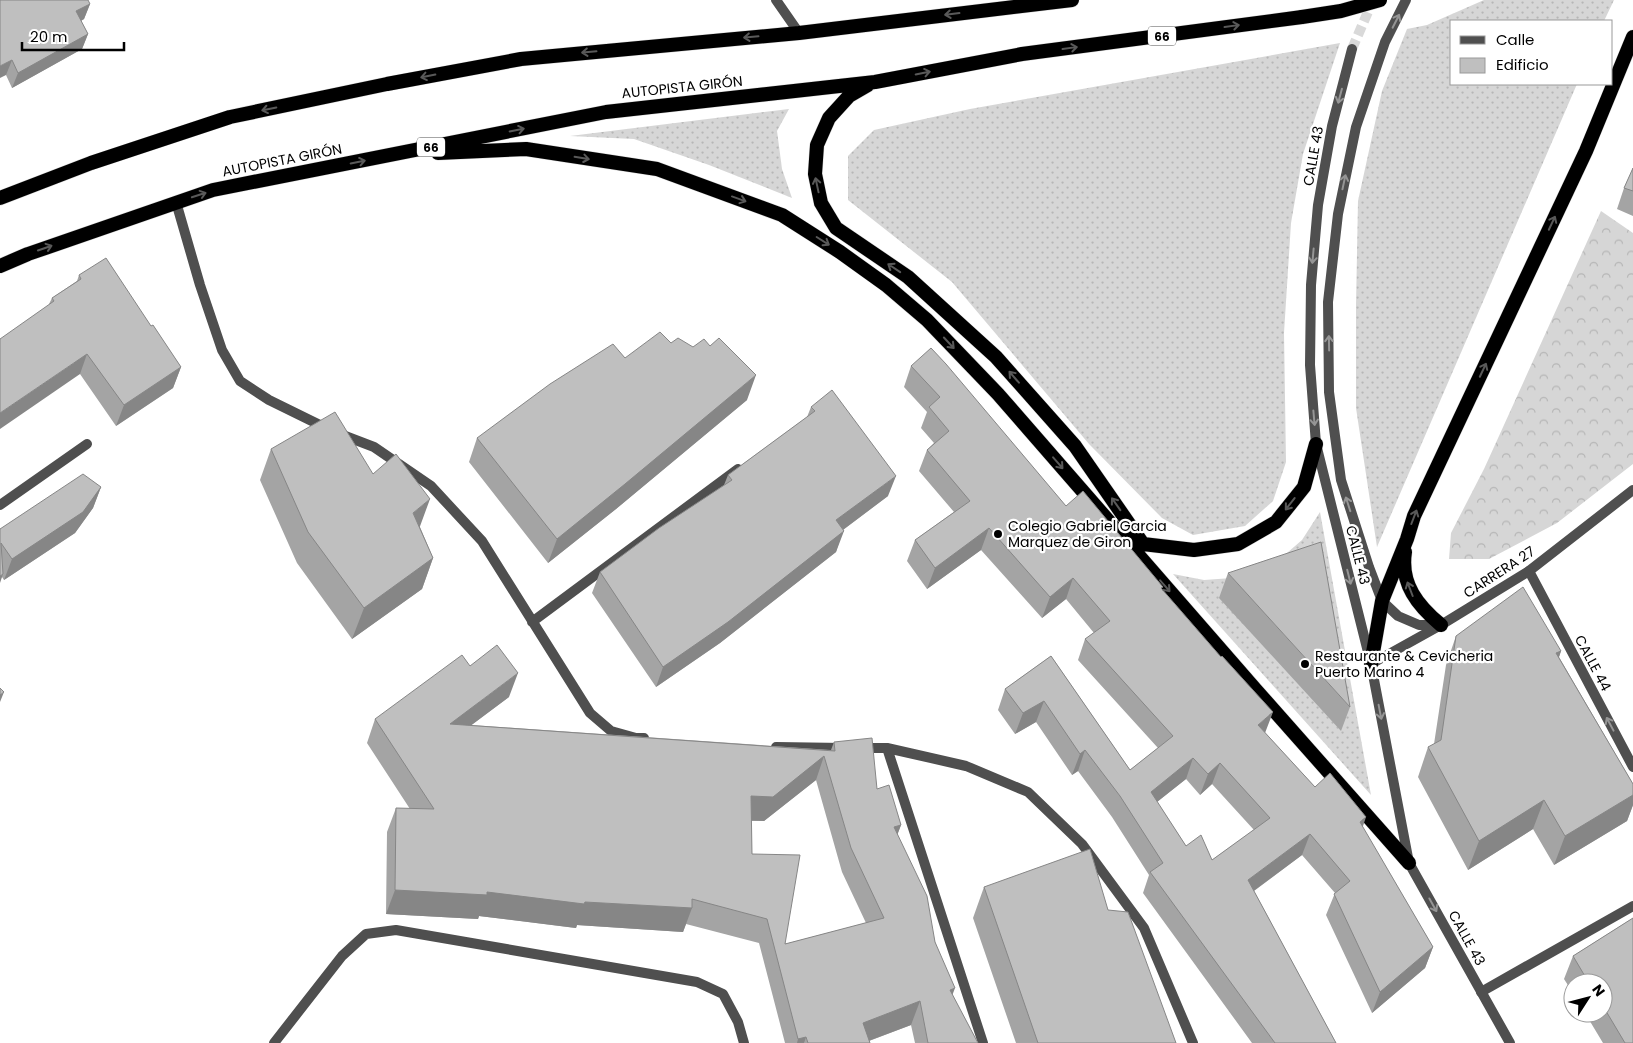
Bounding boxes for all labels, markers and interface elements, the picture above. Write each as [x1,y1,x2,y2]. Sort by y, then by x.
one-way arrow [944,9,960,19]
one-way arrow [1392,14,1401,29]
scale bar [22,20,125,52]
legend [1450,20,1613,85]
one-way arrow [1223,21,1239,31]
text: 20 m [30,26,68,47]
road number: 66 [1148,27,1176,46]
text: Calle [1496,29,1534,50]
one-way arrow [743,32,759,42]
one-way arrow [1062,43,1078,53]
one-way arrow [581,47,597,57]
text: Edificio [1496,54,1549,75]
one-way arrow [914,67,930,77]
street label: AUTOPISTA GIRÓN [620,71,744,103]
one-way arrow [421,72,437,81]
one-way arrow [1334,88,1344,104]
one-way arrow [261,105,277,114]
one-way arrow [509,125,525,134]
street label: CALLE 43 [1298,125,1328,187]
road number: 66 [417,138,445,156]
street label: AUTOPISTA GIRÓN [220,139,344,181]
one-way arrow [574,153,590,163]
one-way arrow [350,156,366,166]
one-way arrow [1340,174,1350,190]
one-way arrow [812,177,821,193]
one-way arrow [191,189,207,199]
one-way arrow [730,195,746,204]
one-way arrow [1548,216,1558,231]
one-way arrow [815,236,829,246]
one-way arrow [37,243,53,252]
one-way arrow [1308,248,1318,264]
one-way arrow [888,263,902,273]
one-way arrow [943,336,955,349]
one-way arrow [1324,336,1334,352]
one-way arrow [1479,363,1488,378]
one-way arrow [1009,370,1020,383]
one-way arrow [1309,410,1319,426]
one-way arrow [1052,457,1063,470]
one-way arrow [1343,496,1353,512]
one-way arrow [1111,497,1121,511]
one-way arrow [1285,497,1296,510]
one-way arrow [1410,510,1419,525]
place label: Colegio Gabriel Garcia Marquez de Giron [1008,516,1167,552]
street label: CALLE 43 [1341,523,1375,587]
marker: Colegio Gabriel Garcia Marquez de Giron [992,528,1004,540]
street label: CARRERA 27 [1459,541,1539,603]
one-way arrow [1345,568,1354,584]
one-way arrow [1159,579,1170,592]
one-way arrow [1405,581,1414,596]
street label: CALLE 44 [1570,631,1616,695]
place label: Restaurante & Cevicheria Puerto Marino 4 [1315,646,1493,682]
marker: Restaurante & Cevicheria Puerto Marino 4 [1299,658,1311,670]
one-way arrow [1376,703,1385,719]
one-way arrow [1605,717,1614,732]
one-way arrow [1428,898,1438,913]
street label: CALLE 43 [1444,907,1490,969]
north arrow [1563,973,1613,1023]
text: N [1587,980,1610,1000]

